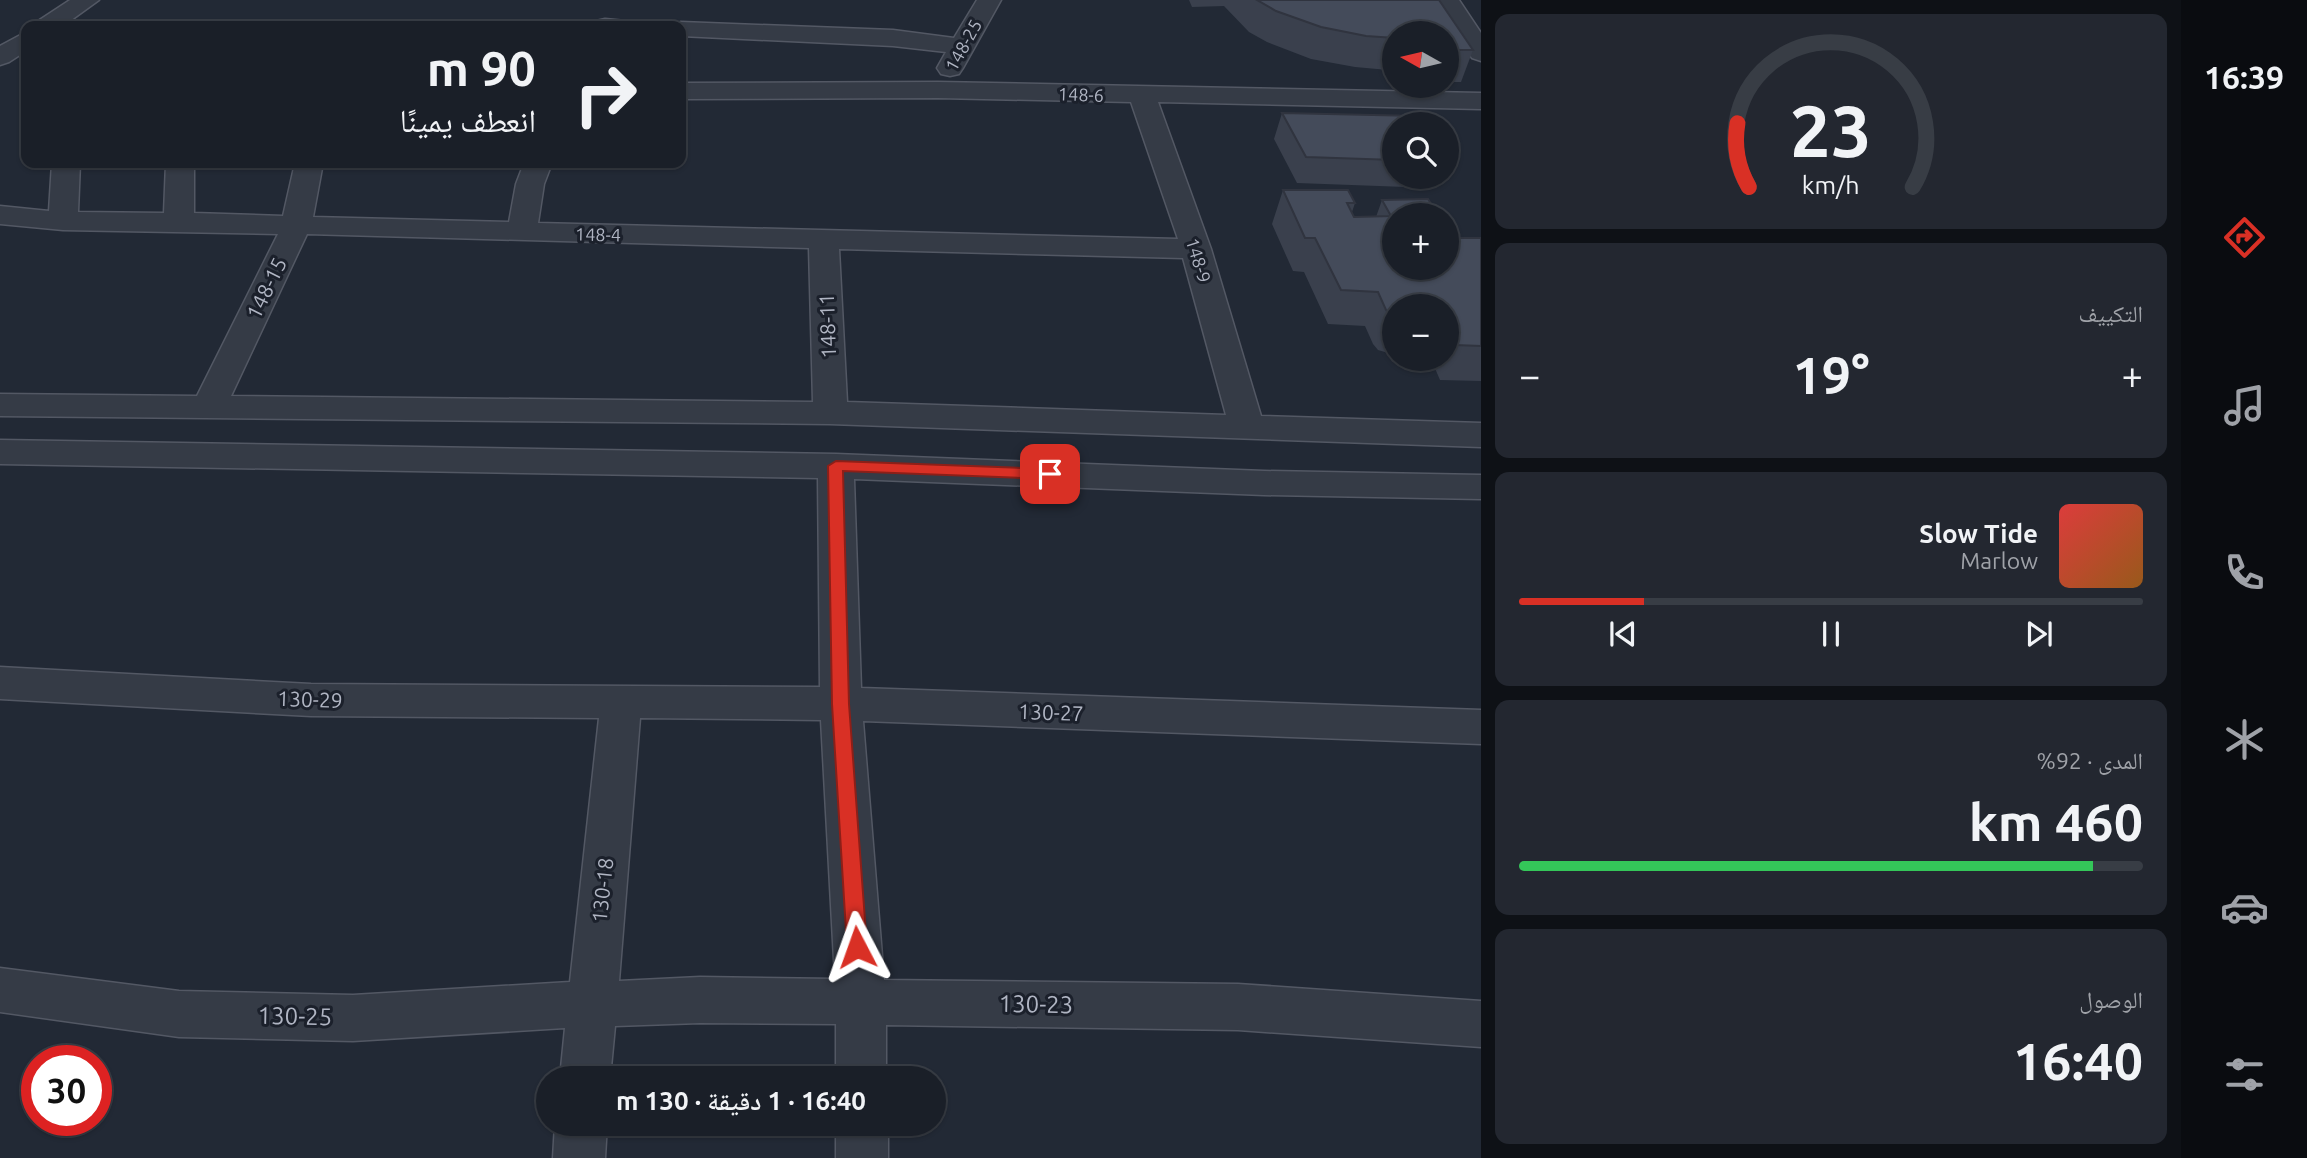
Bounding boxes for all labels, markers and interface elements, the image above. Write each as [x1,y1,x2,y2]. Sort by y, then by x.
street label: 148-25 [941,16,985,74]
north arrow [1382,21,1460,98]
map controls [1382,21,1459,371]
text: 90 m [427,40,536,95]
icon: right [560,49,651,140]
text: 16:39 [2204,59,2284,95]
street label: 148-6 [1058,83,1104,105]
text: 23 [1790,90,1872,172]
text: انعطف يمينًا [400,102,536,138]
button: search [1382,112,1459,189]
text: km/h [1802,171,1860,199]
button: + [1382,203,1459,280]
icon: directions [2220,213,2269,262]
street label: 148-4 [575,224,621,244]
street label: 148-9 [1183,235,1215,285]
street label: 148-15 [241,253,291,323]
street label: 148-11 [814,293,840,359]
button: − [1382,294,1459,371]
text: التكييف [2078,301,2143,326]
text: 19° [1792,346,1870,404]
text: − [1519,354,1540,396]
text: + [2122,354,2143,396]
icon: music [2220,381,2269,430]
pin [1020,444,1080,504]
icon: arrive [1031,455,1069,493]
text: Slow Tide [1919,519,2038,548]
text: Marlow [1960,548,2038,573]
icon: phone [2220,548,2269,597]
icon: previous [1604,615,1642,653]
icon: pause [1812,615,1850,653]
icon: next [2020,615,2058,653]
street label: 130-29 [277,686,343,712]
street label: 130-27 [1018,699,1084,725]
icon: climate [2220,715,2269,764]
text: المدى · 92% [2037,748,2143,773]
text: 460 km [1969,793,2143,851]
street label: 130-18 [587,856,617,924]
icon: car [2220,883,2269,932]
position arrow [820,910,894,984]
text: الوصول [2079,987,2143,1012]
street label: 130-23 [998,990,1074,1018]
street label: 130-25 [257,1002,333,1030]
text: 16:40 [2013,1032,2143,1090]
speed limit sign: 30 [21,1045,112,1136]
icon: filters [2220,1050,2269,1099]
text: 16:40 · 1 دقيقة · 130 m [616,1086,866,1115]

